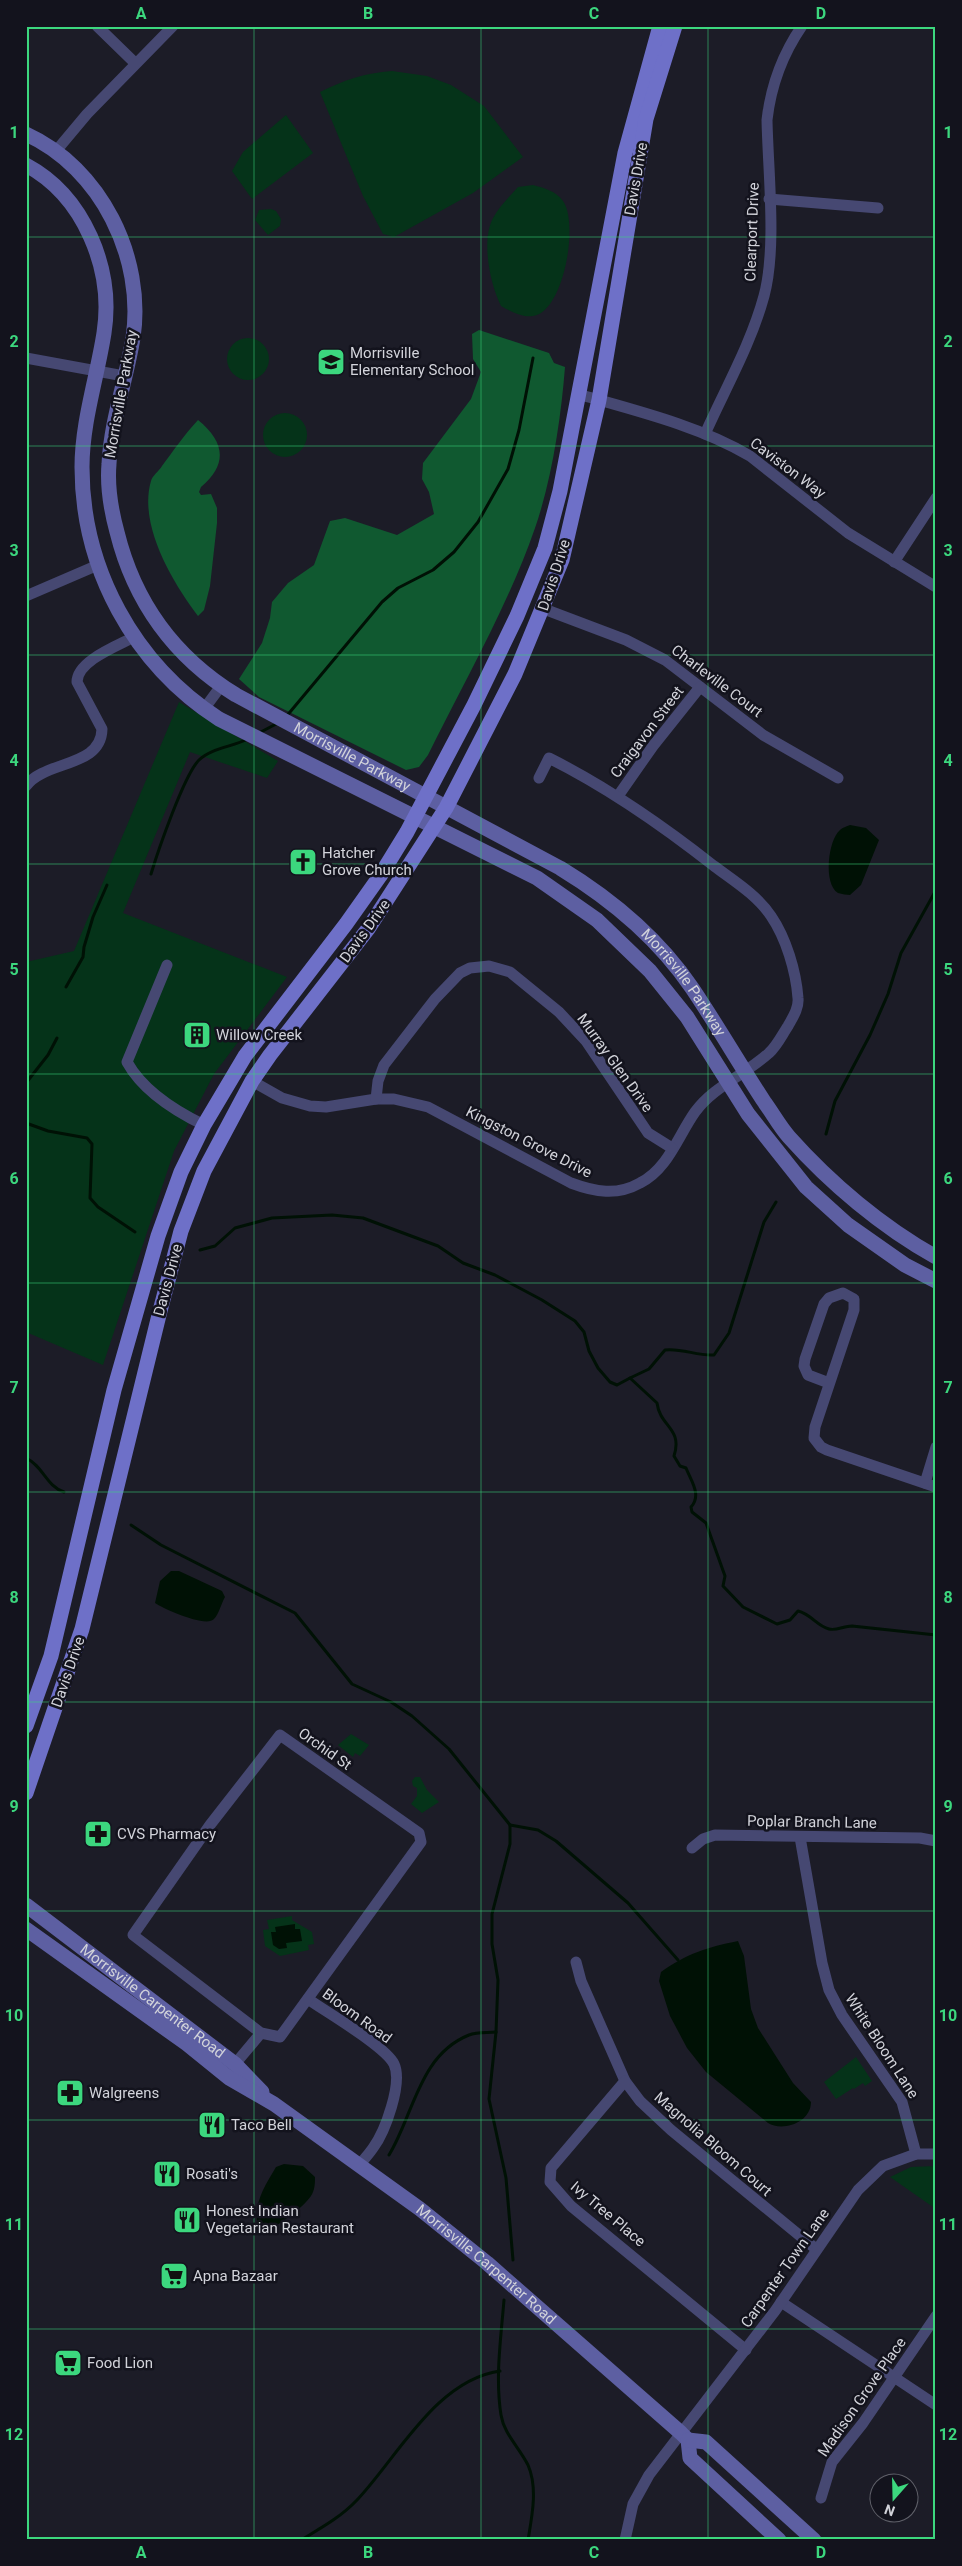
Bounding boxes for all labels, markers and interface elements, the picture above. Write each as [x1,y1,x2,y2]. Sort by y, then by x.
text: A [136,4,147,23]
text: B [363,4,373,23]
text: C [589,4,599,23]
text: D [816,4,826,23]
text: 1 [9,123,19,142]
text: 1 [943,123,953,142]
street label: Davis Drive [621,141,651,217]
street label: Clearport Drive [741,182,763,282]
street label: Morrisville Parkway [101,329,141,459]
text: 2 [9,332,19,351]
text: 2 [943,332,953,351]
place label: Morrisville Elementary School [350,344,474,379]
school or university icon: Morrisville Elementary School [316,347,346,377]
street label: Caviston Way [747,434,829,502]
street label: Davis Drive [534,537,574,613]
text: 3 [9,541,19,560]
text: 3 [943,541,953,560]
street label: Charleville Court [668,641,766,721]
street label: Craigavon Street [607,683,687,781]
street label: Morrisville Parkway [291,718,414,796]
text: 4 [9,751,19,770]
text: 4 [943,751,953,770]
place label: Hatcher Grove Church [322,844,412,879]
church icon: Hatcher Grove Church [288,847,318,877]
street label: Davis Drive [336,896,394,966]
street label: Morrisville Parkway [638,925,730,1039]
text: 5 [9,960,19,979]
text: 5 [943,960,953,979]
street label: Murray Glen Drive [573,1010,657,1116]
building icon: Willow Creek [182,1020,212,1050]
place label: Willow Creek [216,1026,302,1044]
street label: Kingston Grove Drive [463,1102,595,1182]
text: 6 [9,1169,19,1188]
text: 6 [943,1169,953,1188]
street label: Davis Drive [150,1242,186,1318]
text: 7 [9,1378,19,1397]
text: 7 [943,1378,953,1397]
text: 8 [9,1588,19,1607]
text: 8 [943,1588,953,1607]
street label: Davis Drive [47,1634,89,1710]
street label: Orchid St [295,1724,355,1774]
text: 9 [9,1797,19,1816]
text: 9 [943,1797,953,1816]
street label: Poplar Branch Lane [747,1812,877,1832]
pharmacy icon: CVS Pharmacy [83,1819,113,1849]
place label: CVS Pharmacy [117,1825,216,1843]
street label: Morrisville Carpenter Road [77,1940,228,2062]
street label: Bloom Road [319,1985,395,2047]
street label: White Bloom Lane [841,1990,923,2102]
text: 10 [5,2006,23,2025]
text: 10 [939,2006,957,2025]
pharmacy icon: Walgreens [55,2078,85,2108]
place label: Walgreens [89,2084,159,2102]
street label: Magnolia Bloom Court [651,2088,775,2200]
restaurant icon: Taco Bell [197,2110,227,2140]
place label: Taco Bell [231,2116,292,2134]
restaurant icon: Rosati's [152,2159,182,2189]
place label: Rosati's [186,2165,238,2183]
street label: Ivy Tree Place [567,2178,649,2250]
street label: Morrisville Carpenter Road [413,2201,560,2328]
place label: Honest Indian Vegetarian Restaurant [206,2202,354,2237]
restaurant icon: Honest Indian Vegetarian Restaurant [172,2205,202,2235]
street label: Carpenter Town Lane [737,2205,833,2331]
text: 11 [5,2215,23,2234]
text: 11 [939,2215,957,2234]
supermarket icon: Apna Bazaar [159,2261,189,2291]
place label: Apna Bazaar [193,2267,278,2285]
street label: Madison Grove Place [814,2334,910,2460]
supermarket icon: Food Lion [53,2348,83,2378]
place label: Food Lion [87,2354,153,2372]
text: 12 [5,2425,23,2444]
text: 12 [939,2425,957,2444]
north arrow [870,2474,920,2524]
text: N [882,2501,897,2519]
text: A [136,2543,147,2562]
text: B [363,2543,373,2562]
text: C [589,2543,599,2562]
text: D [816,2543,826,2562]

